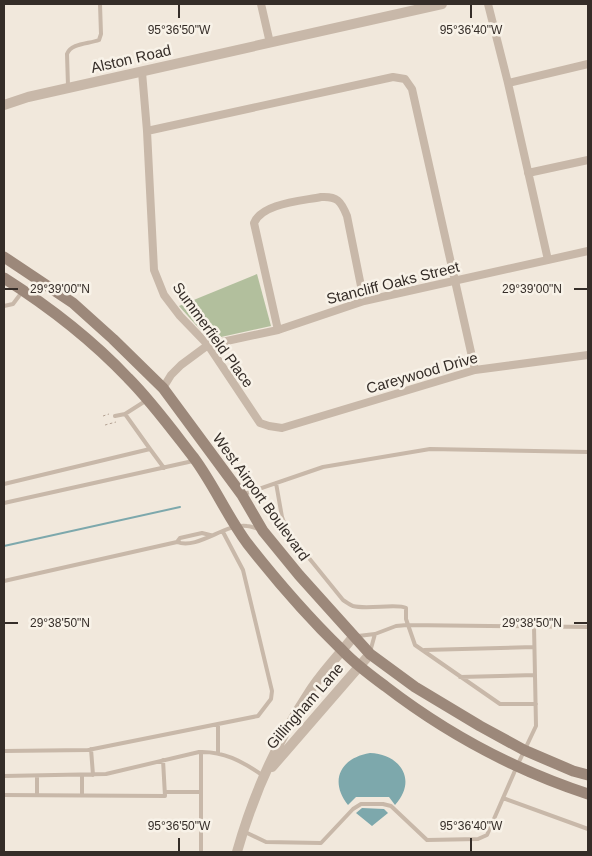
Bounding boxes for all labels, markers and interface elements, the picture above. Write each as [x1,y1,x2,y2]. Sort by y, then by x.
text: 95°36'50"W [148,23,211,37]
text: 95°36'40"W [440,23,503,37]
street label: Alston Road [89,41,173,76]
street label: Stancliff Oaks Street [325,258,462,307]
street label: Summerfield Place [170,279,257,391]
text: 29°39'00"N [30,282,90,296]
text: 29°39'00"N [502,282,562,296]
street label: Careywood Drive [364,348,480,397]
street label: West Airport Boulevard [210,430,313,564]
text: 29°38'50"N [30,616,90,630]
text: 29°38'50"N [502,616,562,630]
street label: Gillingham Lane [263,659,347,752]
text: 95°36'50"W [148,819,211,833]
text: 95°36'40"W [440,819,503,833]

